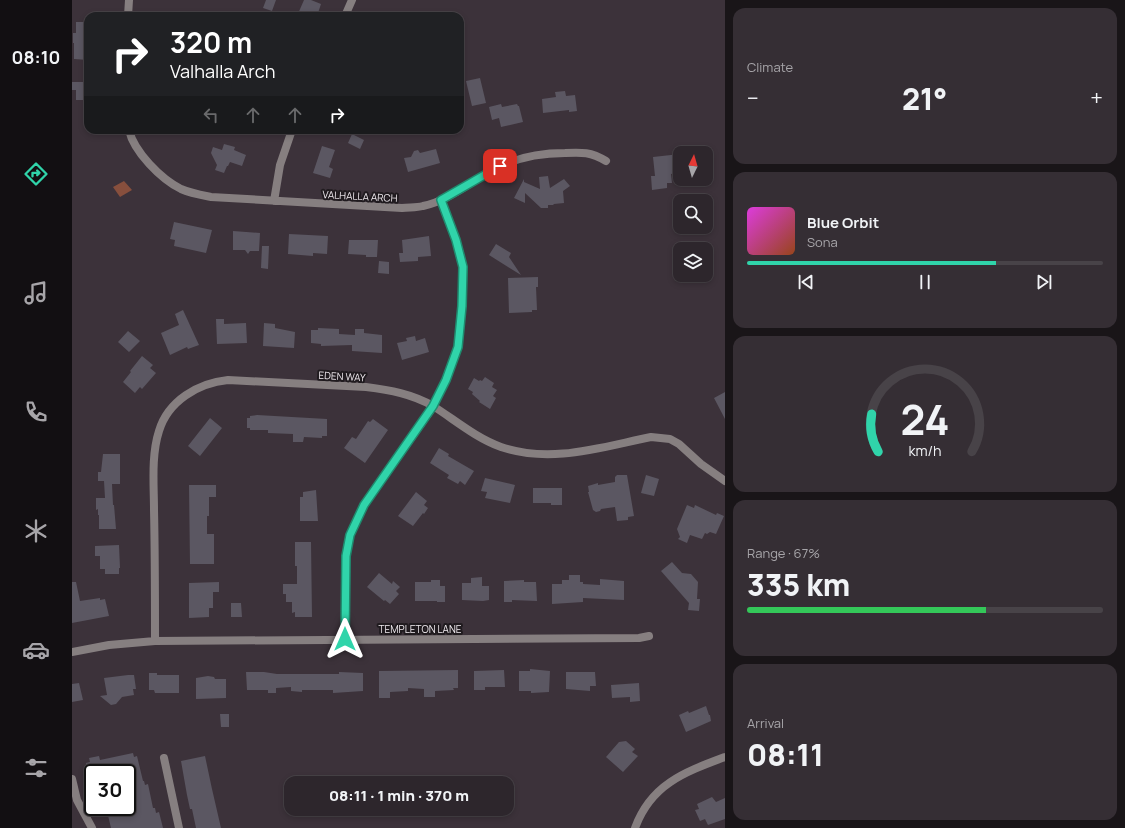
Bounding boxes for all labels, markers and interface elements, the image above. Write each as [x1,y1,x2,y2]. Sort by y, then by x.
text: 320 m [170,23,252,61]
icon: right [104,28,156,80]
text: 08:10 [12,45,60,69]
text: Climate [747,58,793,76]
text: Valhalla Arch [170,59,275,83]
text: 21° [902,78,947,119]
text: − [747,83,759,113]
text: + [1090,83,1103,113]
icon: left [200,104,222,126]
icon: ahead [242,104,264,126]
icon: ahead [284,104,306,126]
icon: right [326,104,348,126]
north arrow [673,146,713,186]
map controls [673,146,713,282]
pin [483,149,517,183]
icon: arrive [489,155,511,177]
icon: directions [22,160,50,188]
street label: VALHALLA ARCH [322,187,398,205]
button: search [673,194,713,234]
text: Blue Orbit [807,212,879,233]
text: Sona [807,233,838,251]
button: layers [673,242,713,282]
icon: previous [795,271,817,293]
icon: pause [914,271,936,293]
icon: next [1033,271,1055,293]
icon: music [22,279,50,307]
street label: EDEN WAY [318,368,366,384]
text: 24 [900,391,950,447]
icon: phone [22,398,50,426]
text: km/h [908,441,942,460]
icon: climate [22,517,50,545]
text: Range · 67% [747,544,820,562]
text: 335 km [747,564,850,605]
position arrow [324,618,366,660]
street label: TEMPLETON LANE [379,622,462,636]
icon: car [22,636,50,664]
text: Arrival [747,714,784,732]
text: 08:11 [747,734,824,775]
icon: filters [22,754,50,782]
speed limit sign: 30 [84,764,136,816]
text: 08:11 · 1 min · 370 m [329,785,469,806]

